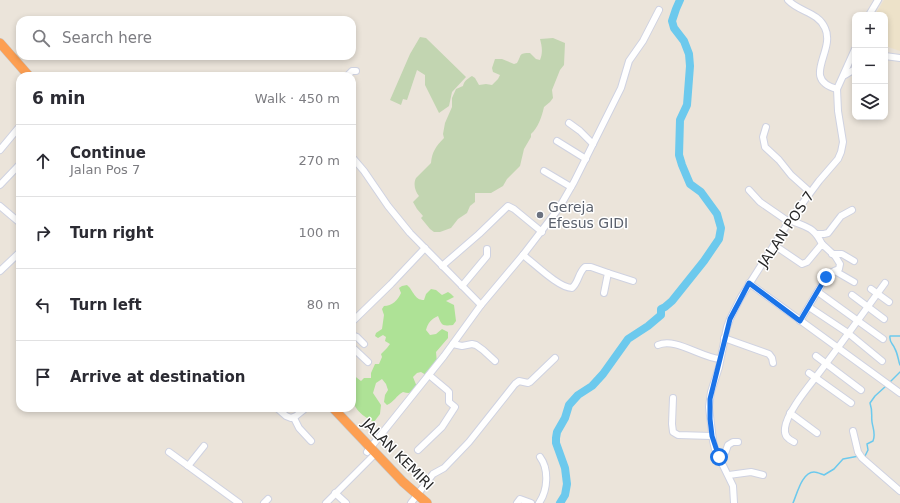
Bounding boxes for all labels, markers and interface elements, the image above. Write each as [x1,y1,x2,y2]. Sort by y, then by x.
map controls [852,12,888,120]
button: + [852,12,888,48]
search box [16,16,356,60]
icon: search [30,27,52,49]
text: Search here [62,29,152,47]
button: − [852,48,888,84]
button: layers [852,84,888,120]
text: 6 min [32,88,85,108]
text: Walk · 450 m [255,91,340,106]
text: Continue [70,144,146,162]
icon: ahead [32,150,54,172]
text: 270 m [298,153,340,168]
text: Jalan Pos 7 [70,162,140,177]
street label: JALAN POS 7 [754,188,817,271]
place label: Gereja Efesus GIDI [548,199,628,231]
marker: Gereja Efesus GIDI [535,210,545,220]
icon: right [32,222,54,244]
text: Turn right [70,224,154,242]
text: 100 m [298,225,340,240]
route end [817,268,835,286]
icon: left [32,294,54,316]
text: Turn left [70,296,142,314]
text: 80 m [307,297,340,312]
icon: arrive [32,366,54,388]
text: Arrive at destination [70,368,245,386]
street label: JALAN KEMIRI [358,414,437,493]
route start [710,448,728,466]

